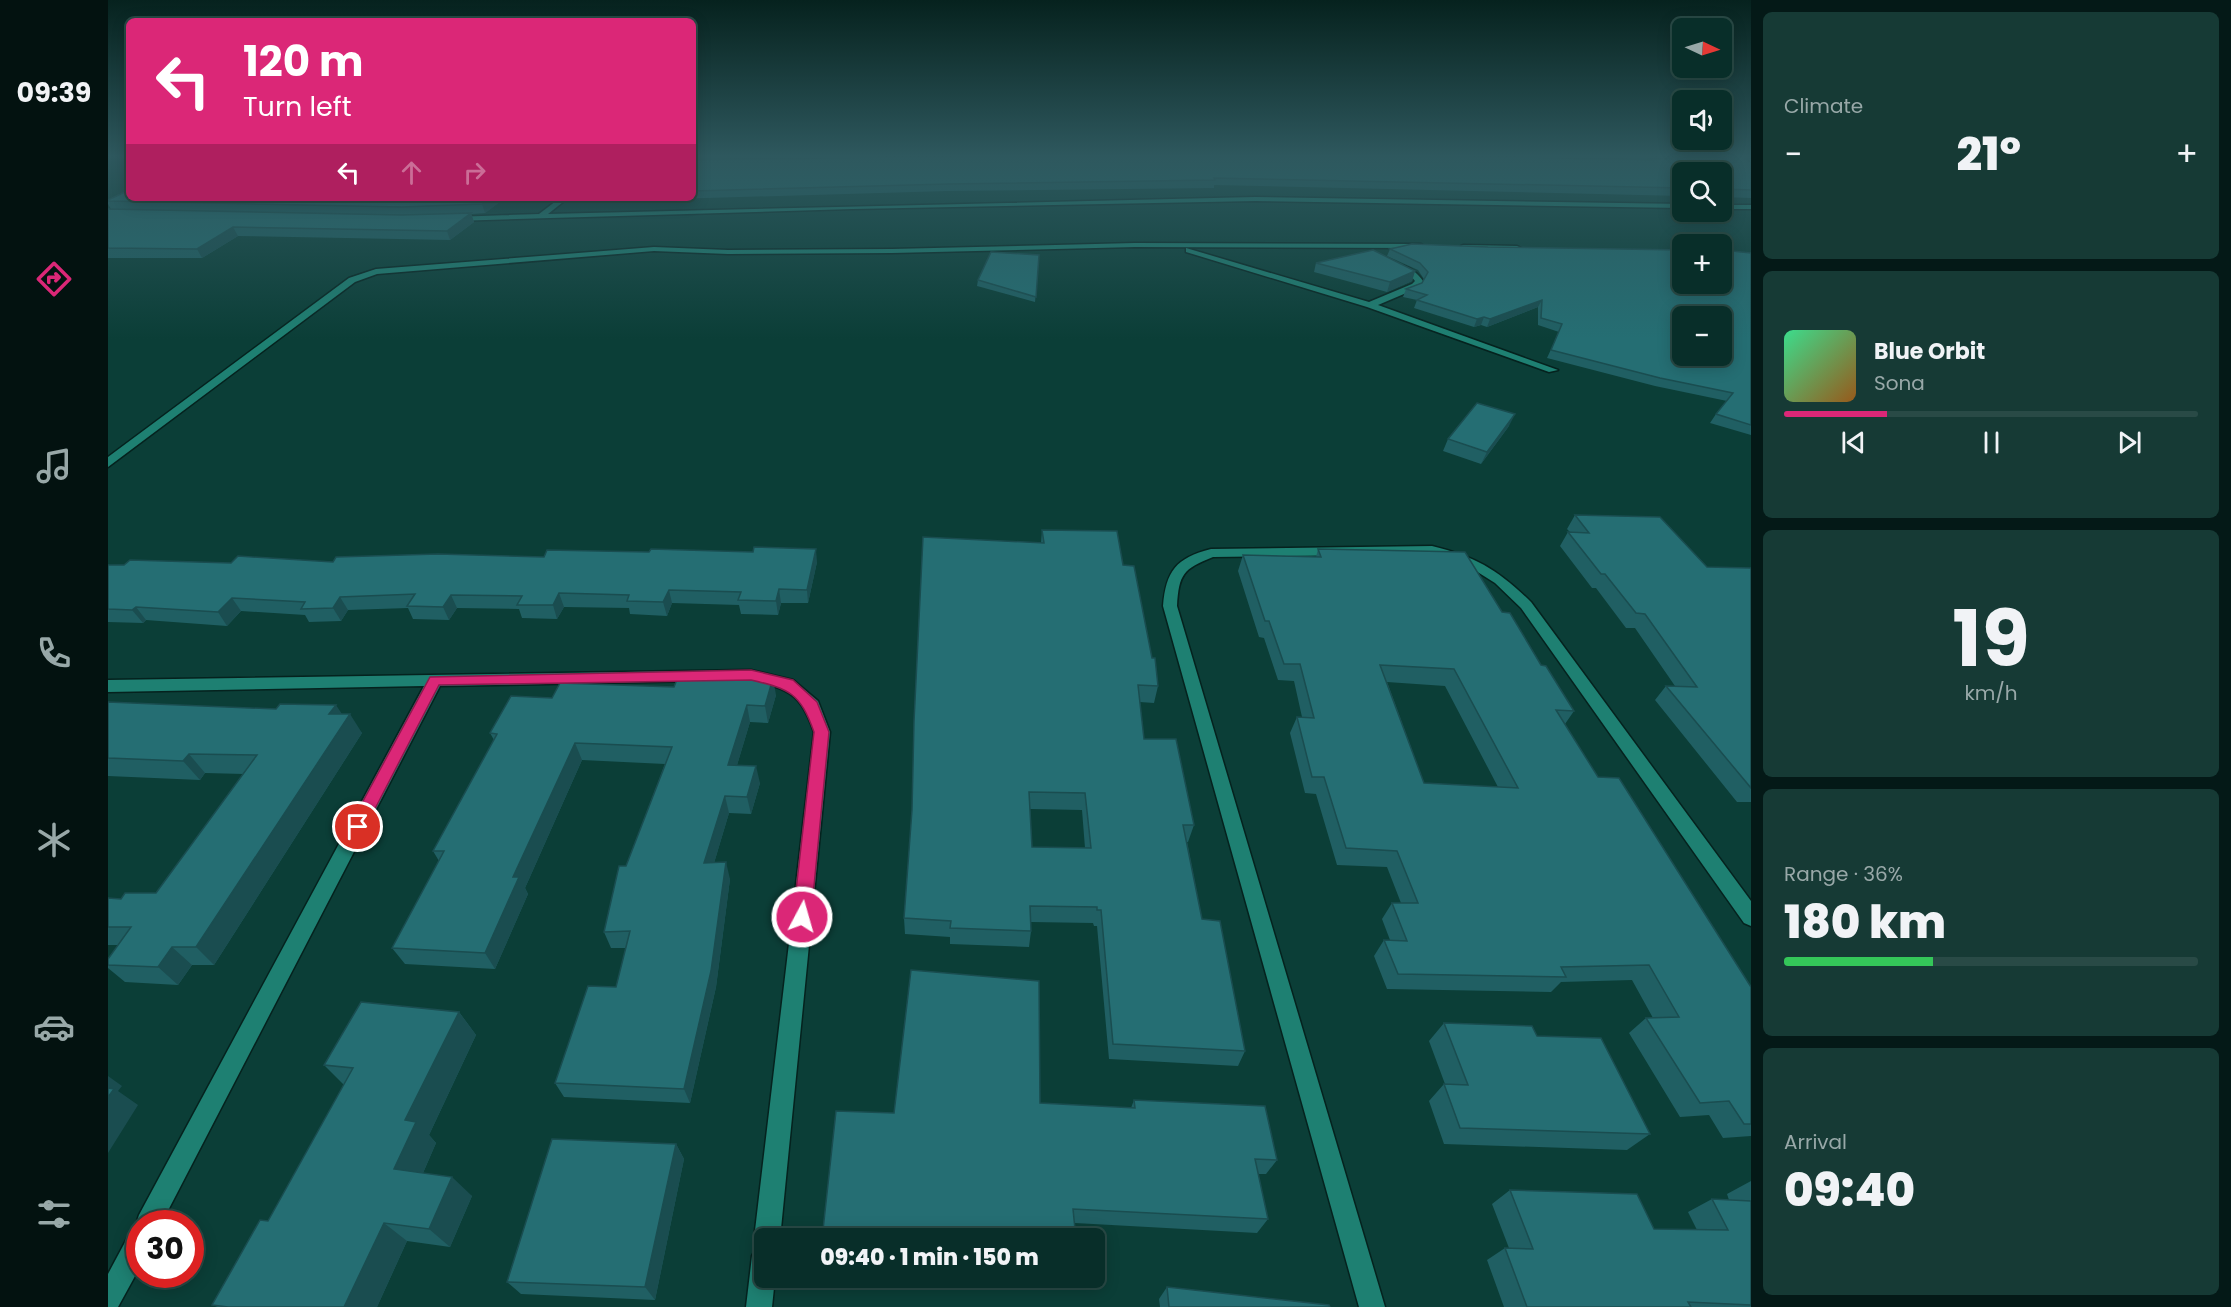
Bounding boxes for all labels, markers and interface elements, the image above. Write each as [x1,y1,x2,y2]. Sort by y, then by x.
north arrow [1672,18,1732,78]
map controls [1672,18,1732,366]
text: 120 m [243,32,364,91]
icon: left [144,42,222,120]
text: 09:39 [17,74,91,111]
text: Turn left [243,88,352,125]
button: sound [1672,90,1732,150]
text: Climate [1784,92,1863,120]
text: 21° [1957,123,2021,186]
text: − [1784,131,1802,178]
text: + [2175,131,2198,178]
icon: left [332,156,365,189]
icon: ahead [395,156,428,189]
icon: right [458,156,491,189]
button: search [1672,162,1732,222]
button: + [1672,234,1732,294]
icon: directions [33,258,75,300]
button: − [1672,306,1732,366]
text: Blue Orbit [1874,336,1985,367]
text: Sona [1874,369,1925,397]
icon: previous [1837,426,1870,459]
icon: pause [1975,426,2008,459]
icon: next [2113,426,2146,459]
icon: music [33,445,75,487]
text: 19 [1952,584,2030,693]
icon: phone [33,632,75,674]
text: km/h [1964,679,2018,707]
pin [332,801,383,852]
icon: arrive [341,810,374,843]
icon: climate [33,819,75,861]
text: Range · 36% [1784,860,1903,888]
position arrow [770,885,834,949]
text: 180 km [1784,891,1946,954]
icon: car [33,1006,75,1048]
text: Arrival [1784,1128,1847,1156]
text: 09:40 [1784,1159,1915,1222]
icon: filters [33,1193,75,1235]
speed limit sign: 30 [126,1210,204,1288]
text: 09:40 · 1 min · 150 m [820,1242,1039,1273]

